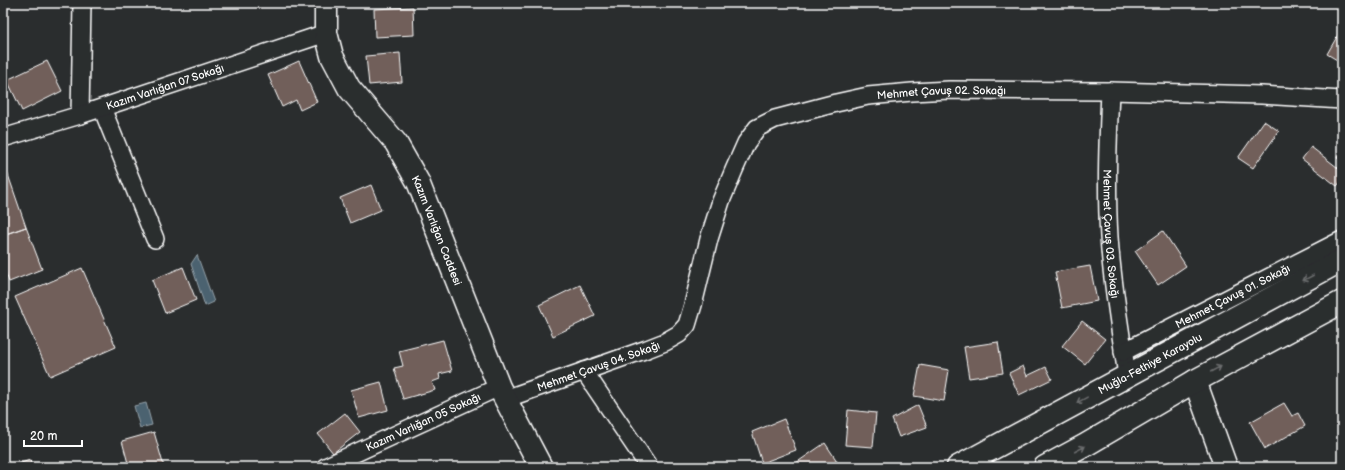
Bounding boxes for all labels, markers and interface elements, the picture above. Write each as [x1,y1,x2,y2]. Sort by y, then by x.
street label: Kazım Varlığan 07 Sokağı [105,61,226,112]
street label: Mehmet Çavuş 02. Sokağı [876,83,1006,102]
street label: Mehmet Çavuş 03. Sokağı [1101,169,1122,299]
street label: Kazım Varlığan Caddesi [409,173,465,287]
street label: Mehmet Çavuş 01. Sokağı [1173,261,1292,331]
one-way arrow [1302,275,1314,283]
street label: Muğla-Fethiye Karayolu [1096,330,1204,397]
street label: Mehmet Çavuş 04. Sokağı [535,338,662,394]
one-way arrow [1210,365,1222,373]
street label: Kazım Varlığan 05 Sokağı [364,390,483,454]
one-way arrow [1076,396,1088,404]
scale bar [24,422,82,448]
text: 20 m [30,429,57,444]
one-way arrow [1074,444,1086,452]

